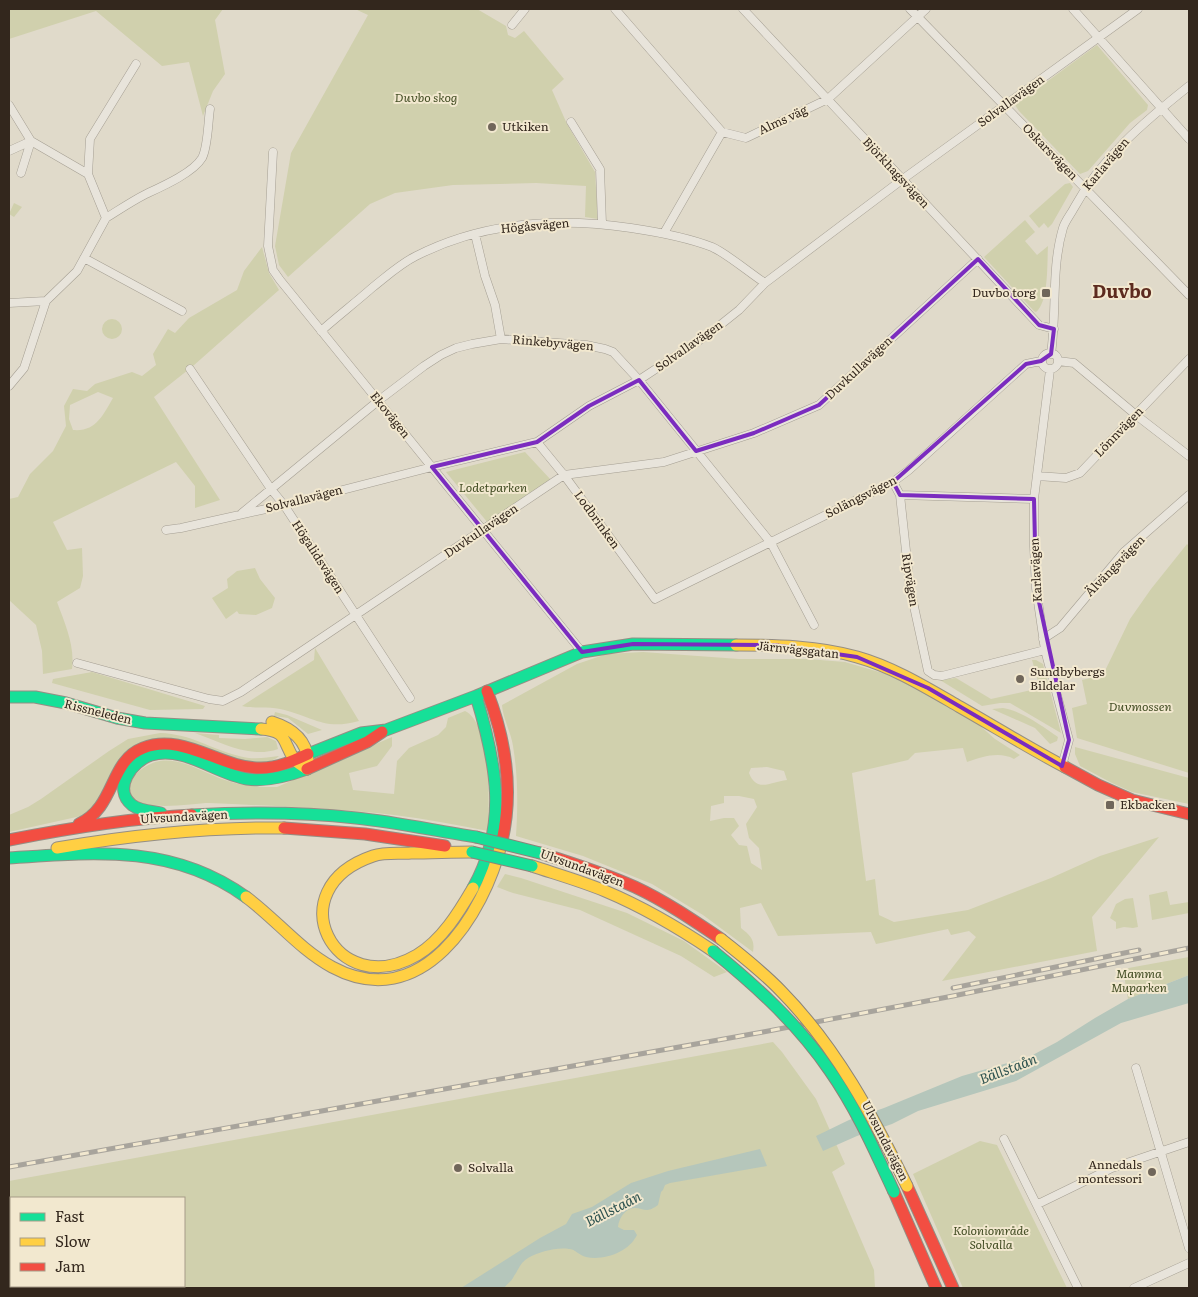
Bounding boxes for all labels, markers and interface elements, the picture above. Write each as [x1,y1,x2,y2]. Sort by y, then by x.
street label: Solvallavägen [973,70,1048,131]
park label: Duvbo skog [395,88,457,106]
street label: Alms väg [755,100,810,138]
place label: Utkiken [502,117,549,135]
street label: Oskarsvägen [1019,119,1083,184]
marker: Utkiken [486,121,498,133]
street label: Björkhagsvägen [859,133,935,212]
street label: Karlavägen [1078,133,1133,194]
street label: Högåsvägen [500,213,570,237]
district label: Duvbo [1092,277,1152,304]
place label: Duvbo torg [972,283,1036,301]
marker: Duvbo torg [1040,287,1052,299]
street label: Solvallavägen [651,315,726,375]
street label: Rinkebyvägen [512,329,595,355]
street label: Duvkullavägen [821,331,896,403]
street label: Ekovägen [366,387,415,442]
street label: Lönnvägen [1090,402,1147,460]
street label: Solängsvägen [822,470,899,522]
park label: Lodetparken [459,478,527,496]
street label: Solvallavägen [263,480,344,516]
street label: Lodbrinken [571,487,625,552]
street label: Duvkullavägen [440,499,521,562]
street label: Högalidsvägen [288,516,349,597]
street label: Älvängsvägen [1080,530,1148,600]
street label: Karlavägen [1024,537,1046,603]
street label: Ripvägen [898,552,924,608]
street label: Järnvägsgatan [756,636,840,662]
place label: Sundbybergs Bildelar [1030,662,1105,694]
marker: Sundbybergs Bildelar [1014,673,1026,685]
street label: Rissneleden [63,694,134,728]
park label: Duvmossen [1108,697,1172,715]
place label: Ekbacken [1120,795,1176,813]
marker: Ekbacken [1104,799,1116,811]
street label: Ulvsundavägen [139,805,229,827]
street label: Ulvsundavägen [538,844,627,891]
park label: Mamma Muparken [1111,964,1167,996]
water label: Bällstaån [976,1048,1040,1088]
street label: Ulvsundavägen [858,1097,914,1184]
place label: Annedals montessori [1078,1155,1143,1187]
place label: Solvalla [468,1158,514,1176]
marker: Solvalla [452,1162,464,1174]
marker: Annedals montessori [1146,1166,1158,1178]
water label: Bällstaån [581,1185,644,1231]
legend [10,1197,185,1287]
text: Fast [55,1204,84,1227]
park label: Koloniområde Solvalla [953,1221,1029,1253]
text: Slow [55,1229,90,1252]
text: Jam [55,1254,86,1277]

